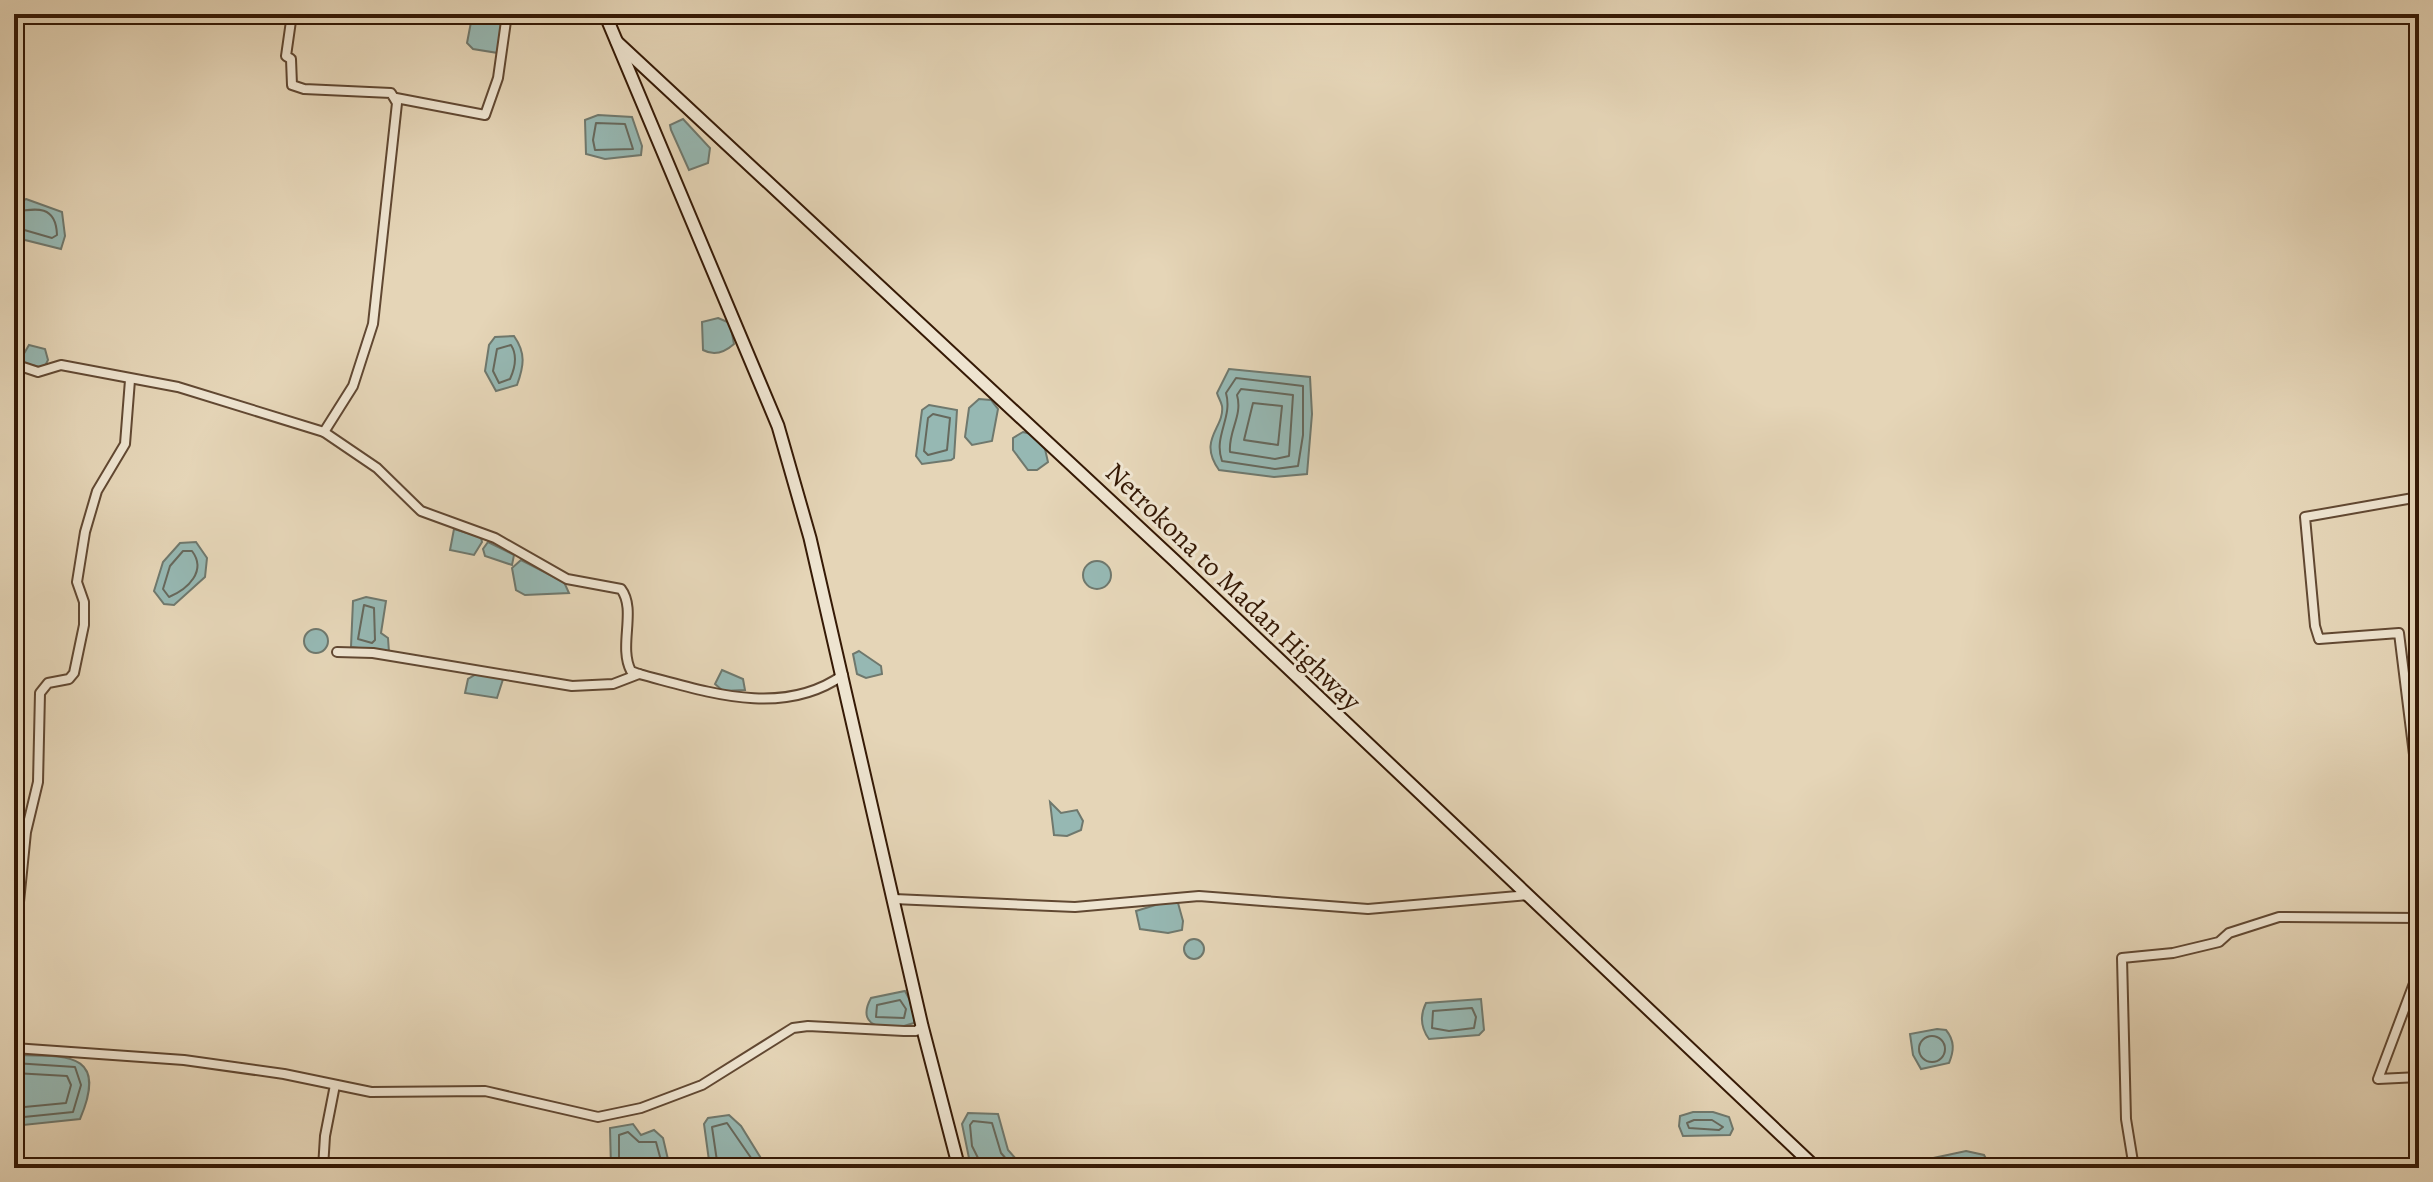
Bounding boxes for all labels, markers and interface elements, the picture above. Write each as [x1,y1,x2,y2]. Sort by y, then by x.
street label: Netrokona to Madan Highway [1097,454,1370,720]

